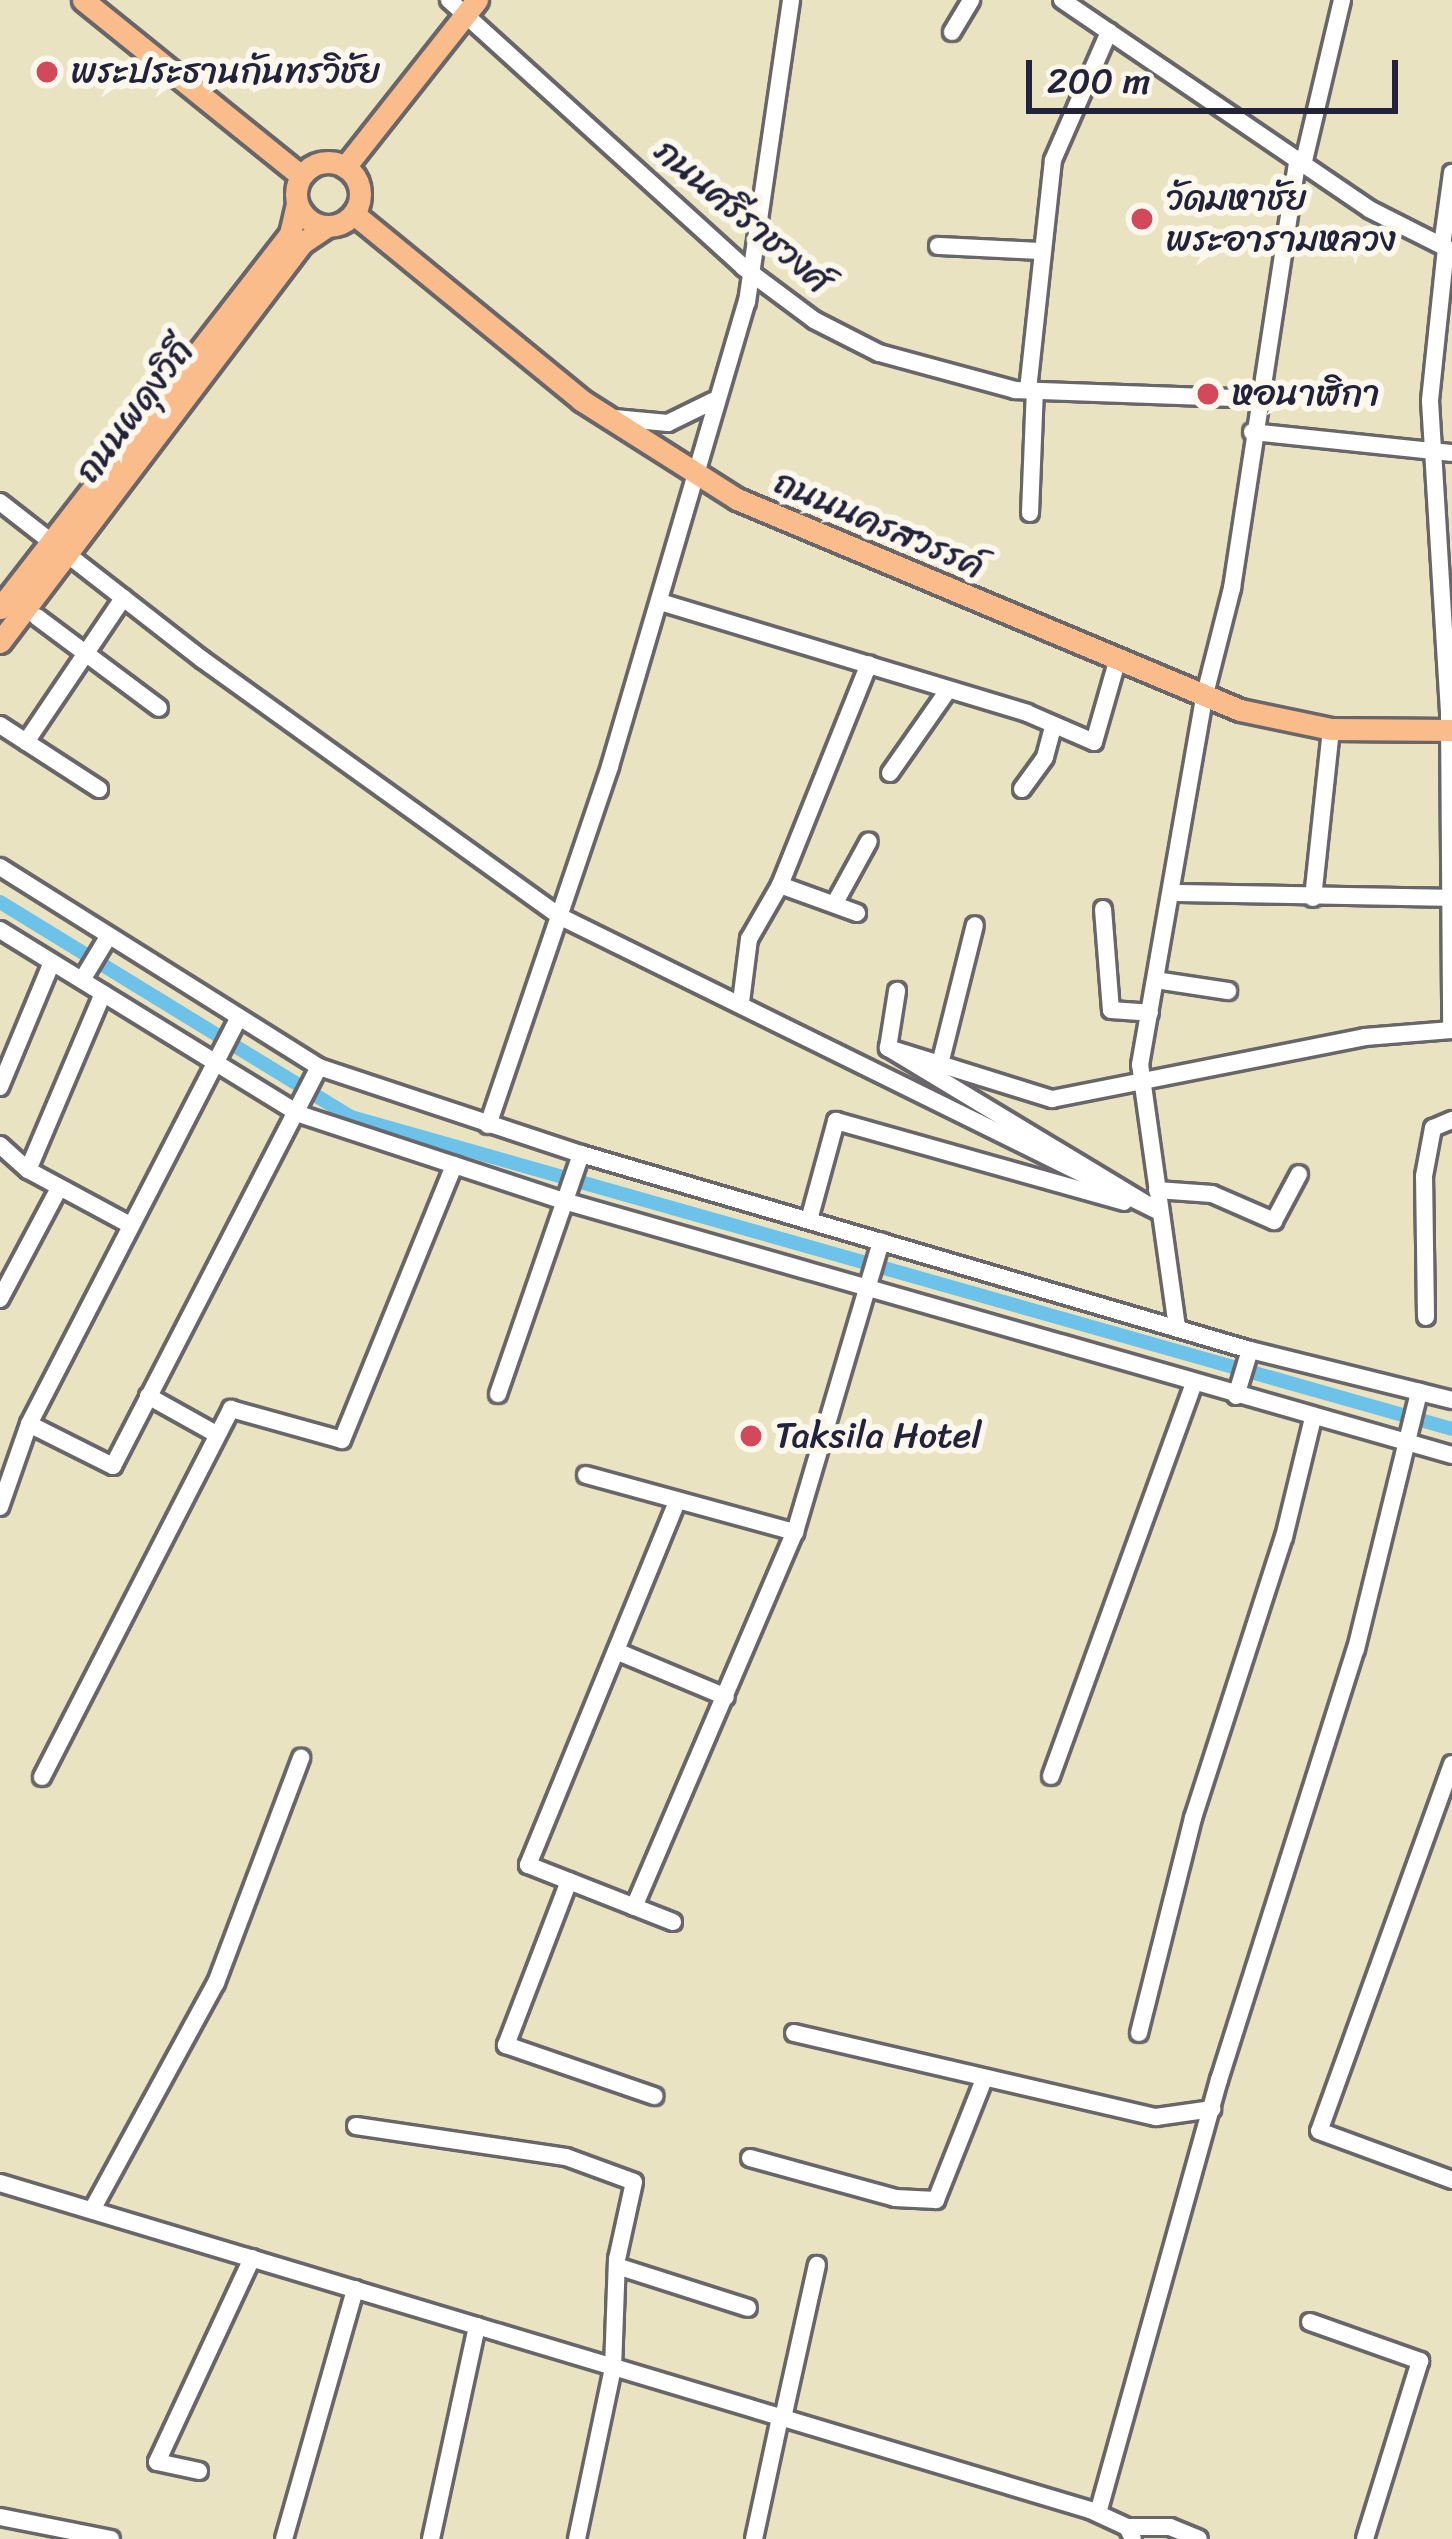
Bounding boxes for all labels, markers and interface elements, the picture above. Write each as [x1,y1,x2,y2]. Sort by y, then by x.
scale bar [1032,36,1404,110]
text: 200 m [1047,49,1150,113]
place label: พระประธานกันทรวิชัย [71,50,380,94]
marker: พระประธานกันทรวิชัย [34,59,60,85]
street label: ภนนศรีราชวงศ์ [646,130,840,302]
place label: วัดมหาชัย พระอารามหลวง [1166,176,1396,261]
marker: วัดมหาชัย พระอารามหลวง [1129,206,1155,232]
street label: ถนนผดุงวิถี [66,331,202,491]
place label: หอนาฬิกา [1232,372,1380,416]
marker: หอนาฬิกา [1195,381,1221,407]
street label: ถนนนครสวรรค์ [767,460,991,588]
place label: Taksila Hotel [775,1414,981,1458]
marker: Taksila Hotel [738,1423,764,1449]

